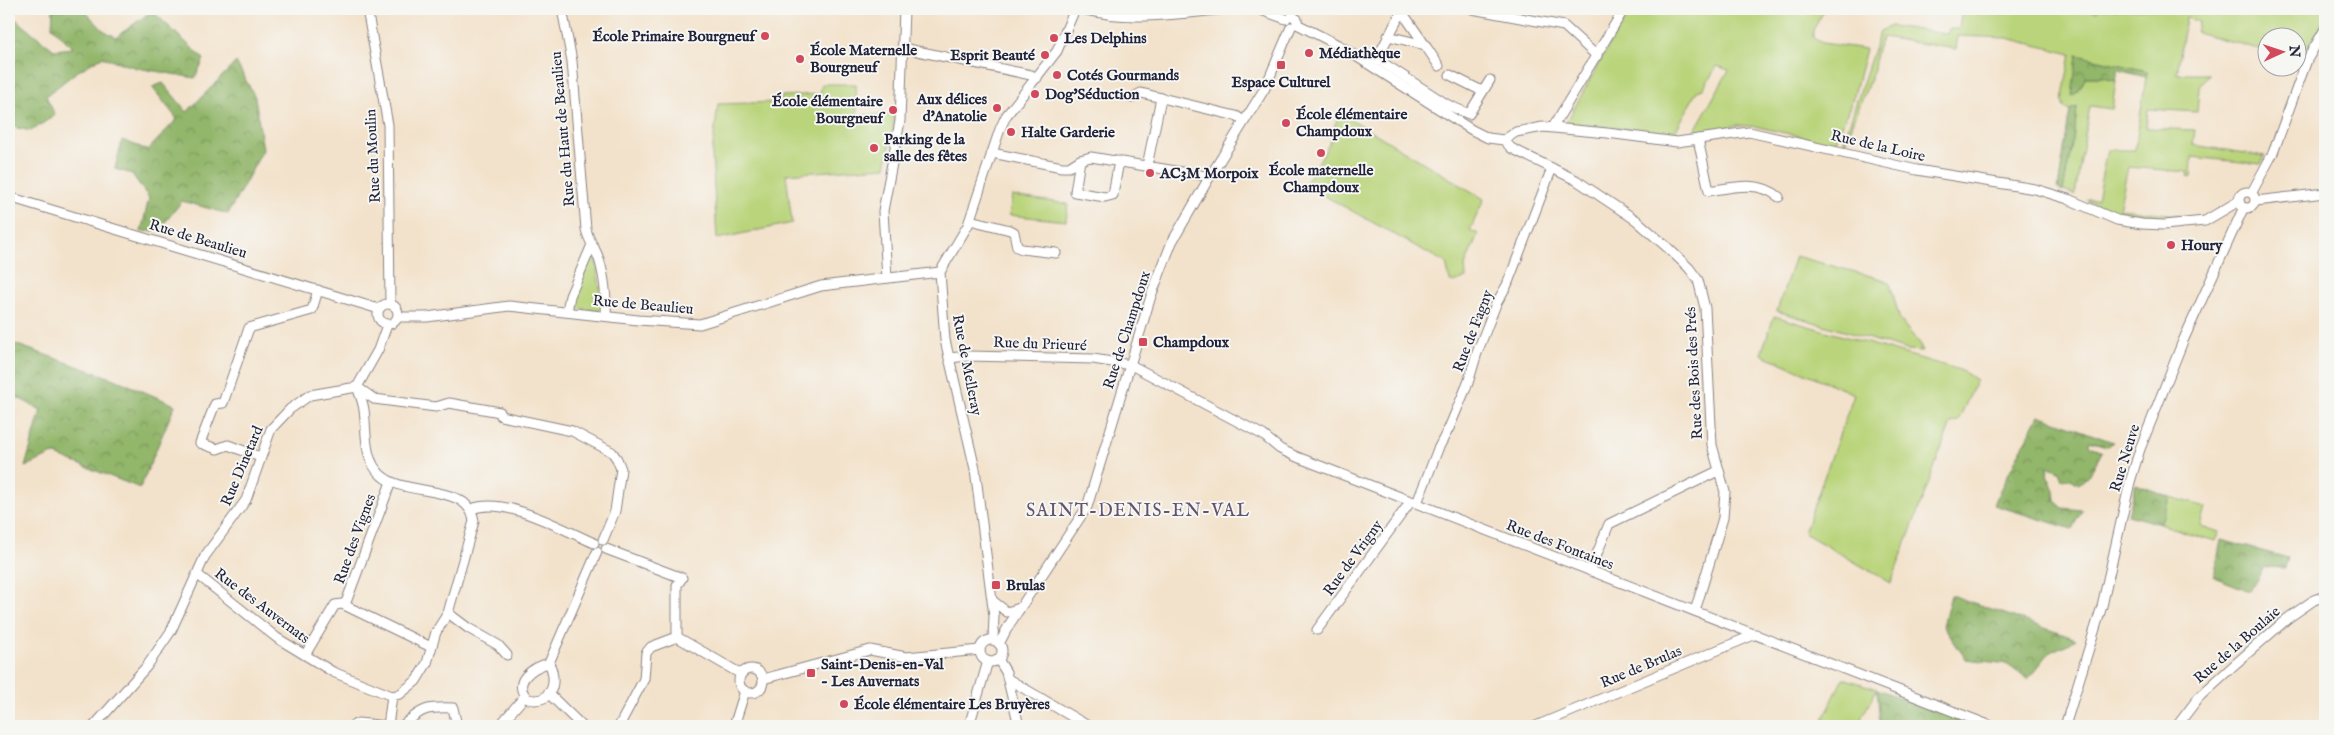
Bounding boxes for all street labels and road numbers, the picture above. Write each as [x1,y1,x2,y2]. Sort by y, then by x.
street label: Rue du Haut de Beaulieu [547,50,579,207]
street label: Rue du Moulin [361,108,385,204]
street label: Rue de la Loire [1829,126,1927,166]
street label: Rue de Beaulieu [147,215,249,263]
street label: Rue de Champdoux [1099,268,1155,392]
street label: Rue de Fagny [1449,287,1498,375]
street label: Rue de Beaulieu [592,291,694,319]
street label: Rue des Bois des Prés [1681,306,1707,440]
street label: Rue de Melleray [948,313,986,418]
street label: Rue du Prieuré [993,333,1087,355]
street label: Rue Dinetard [217,422,268,509]
street label: Rue Neuve [2106,422,2144,494]
street label: Rue des Vignes [330,491,380,587]
street label: Rue de Vrigny [1319,516,1387,600]
street label: Rue des Fontaines [1503,516,1617,574]
street label: Rue des Auvernats [211,564,313,648]
street label: Rue de la Boulaie [2190,602,2284,688]
street label: Rue de Brulas [1597,641,1685,693]

